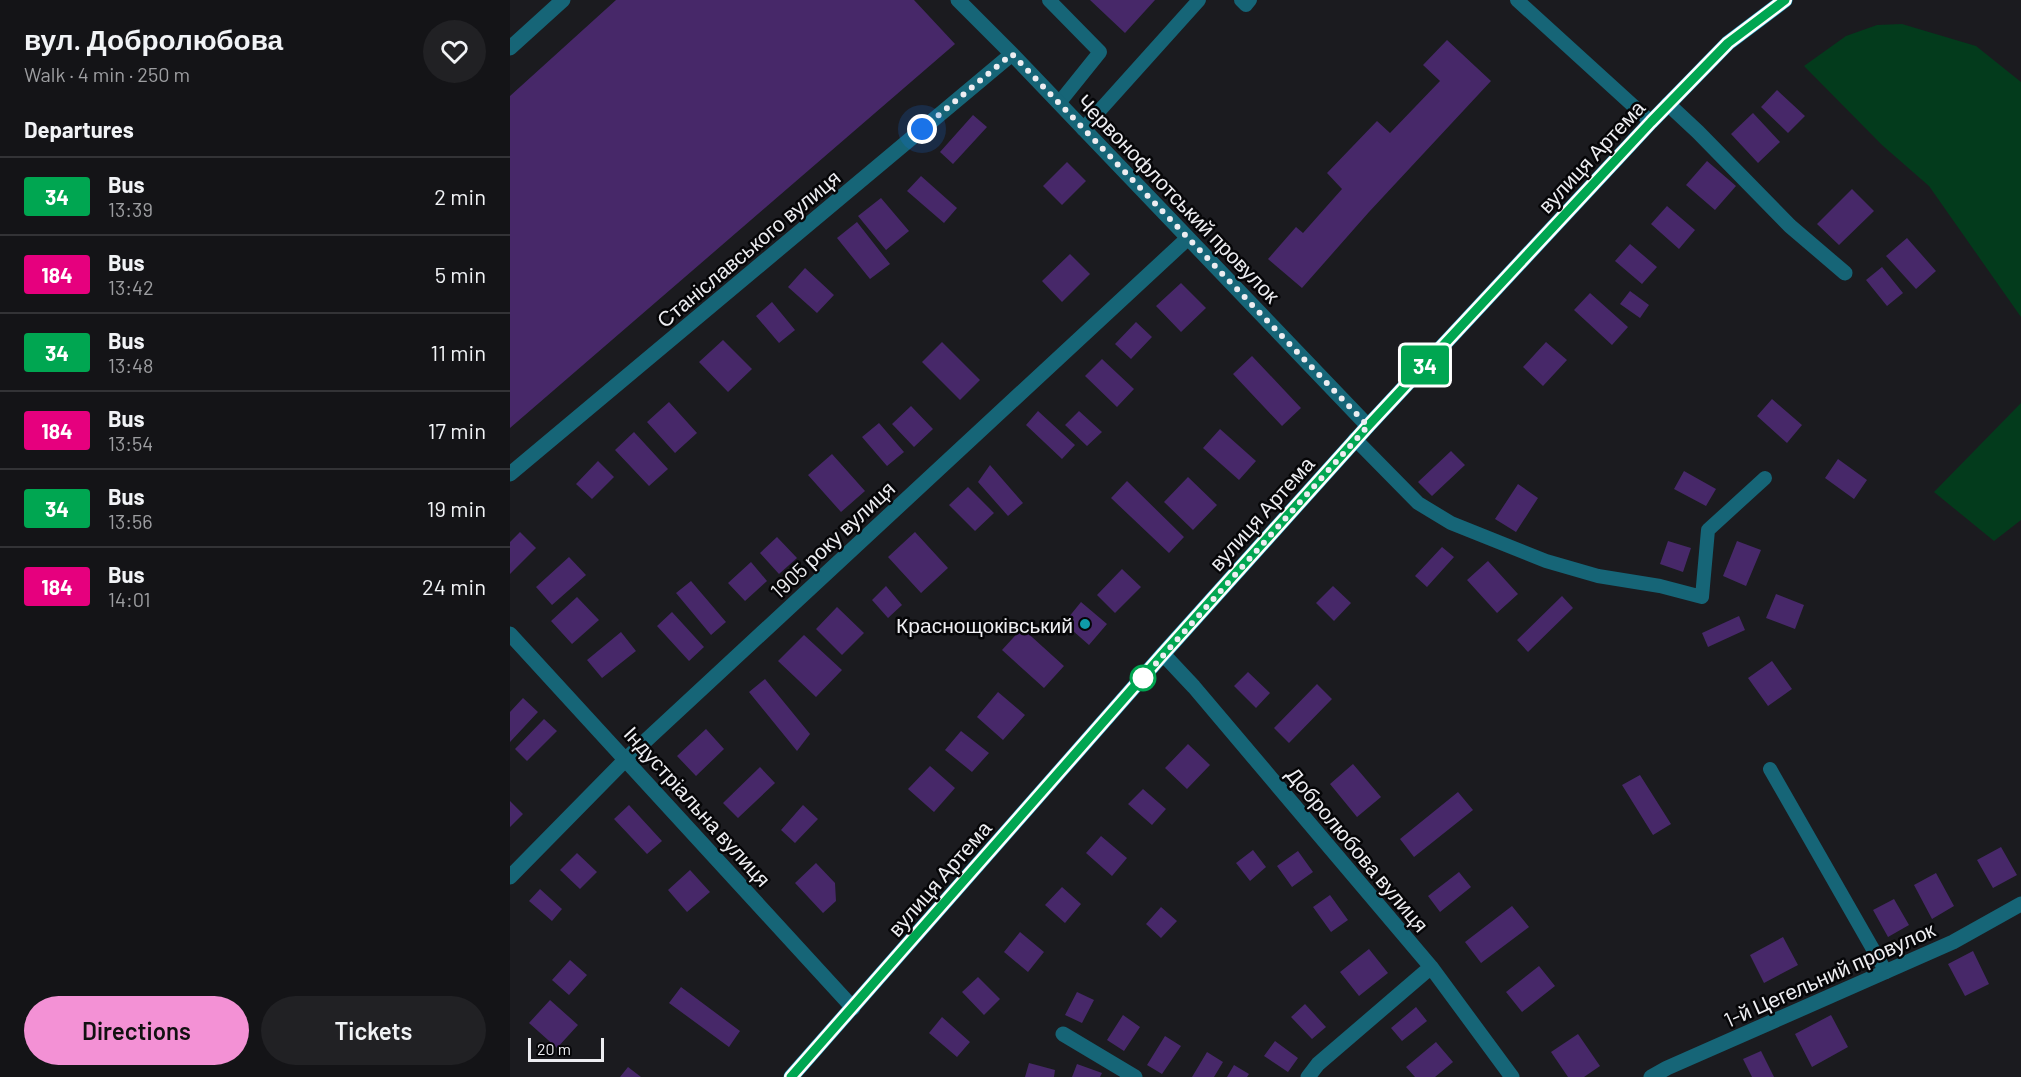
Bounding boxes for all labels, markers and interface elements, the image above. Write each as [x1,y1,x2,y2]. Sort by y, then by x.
button: heart [423,20,486,83]
text: вул. Добролюбова [24,22,283,56]
text: Walk · 4 min · 250 m [24,62,190,86]
street label: Червонофлотський провулок [1073,89,1286,308]
street label: вулиця Артема [1533,94,1650,217]
your location [907,114,937,144]
text: Departures [24,116,134,142]
street label: Станіславського вулиця [651,164,845,332]
text: Bus [108,171,145,197]
text: 2 min [434,183,486,209]
text: 34 [45,184,69,209]
text: 13:39 [108,197,153,221]
text: Bus [108,249,145,275]
text: 5 min [435,261,486,287]
text: 184 [41,262,73,287]
text: 13:42 [108,275,154,299]
text: Bus [108,327,145,353]
text: 11 min [430,339,486,365]
text: 34 [45,340,69,365]
line badge: 34 [1398,346,1452,385]
text: 13:48 [108,353,154,377]
text: 34 [1413,353,1437,378]
text: Bus [108,405,145,431]
text: 17 min [428,417,486,443]
text: 184 [41,418,73,443]
text: 13:54 [108,431,153,455]
street label: вулиця Артема [1203,451,1319,575]
street label: 1905 року вулиця [765,475,899,603]
text: Bus [108,483,145,509]
text: 19 min [427,495,486,521]
text: 34 [45,496,69,521]
text: 13:56 [108,509,153,533]
text: Bus [108,561,145,587]
text: 24 min [422,573,486,599]
text: 184 [41,574,73,599]
text: 14:01 [108,587,151,611]
place label: Краснощоківський [896,612,1073,637]
marker: Краснощоківський [1078,617,1092,631]
unlabelled marker [1130,665,1156,691]
street label: Індустріальна вулиця [619,721,777,891]
street label: Добролюбова вулиця [1282,761,1434,937]
street label: вулиця Артема [882,815,996,941]
street label: 1-й Цегельний провулок [1720,916,1939,1032]
button: Directions [24,996,249,1065]
button: Tickets [261,996,486,1065]
scale bar [528,1035,604,1062]
text: 20 m [537,1039,571,1058]

